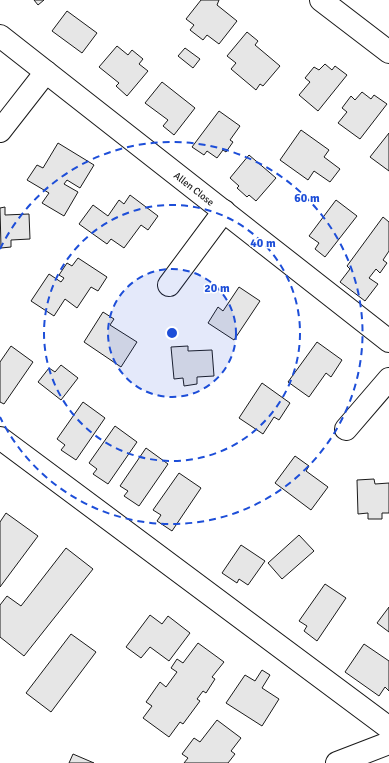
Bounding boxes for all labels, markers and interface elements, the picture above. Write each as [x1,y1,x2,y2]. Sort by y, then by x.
street label: Allen Close [171,170,216,209]
text: 60 m [294,191,320,206]
text: 40 m [250,236,276,251]
text: 20 m [204,281,230,296]
centre of rings [165,326,179,340]

